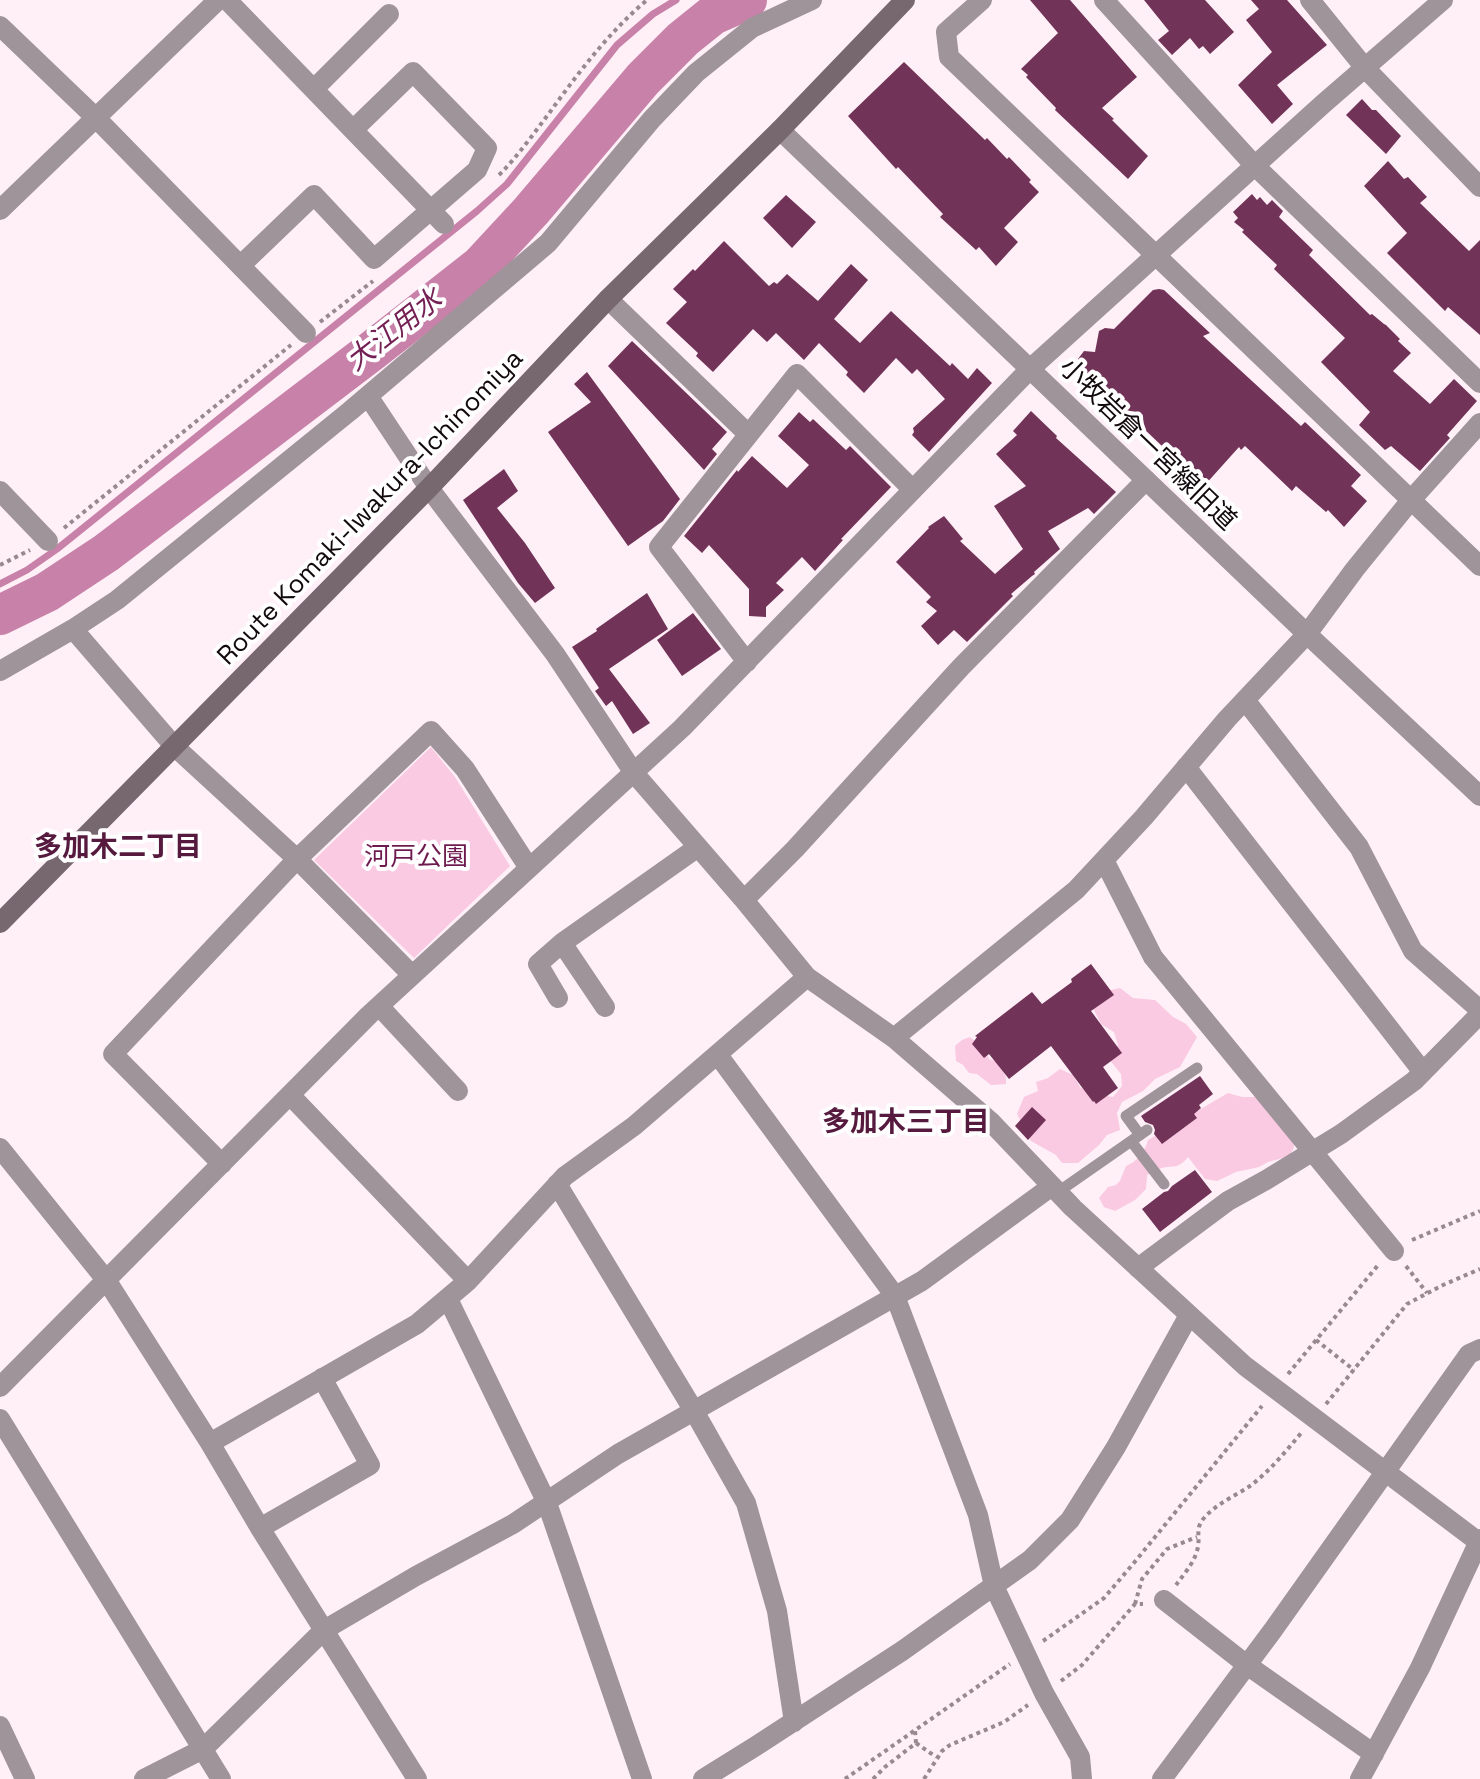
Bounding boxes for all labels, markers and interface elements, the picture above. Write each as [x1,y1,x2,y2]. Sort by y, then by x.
water label: 大江用水 [341,283,449,379]
street label: Route Komaki-Iwakura-Ichinomiya [212,344,530,672]
street label: 小牧岩倉一宮線旧道 [1052,353,1242,537]
district label: 多加木二丁目 [34,831,202,865]
park label: 河戸公園 [364,842,468,874]
district label: 多加木三丁目 [822,1106,990,1140]

